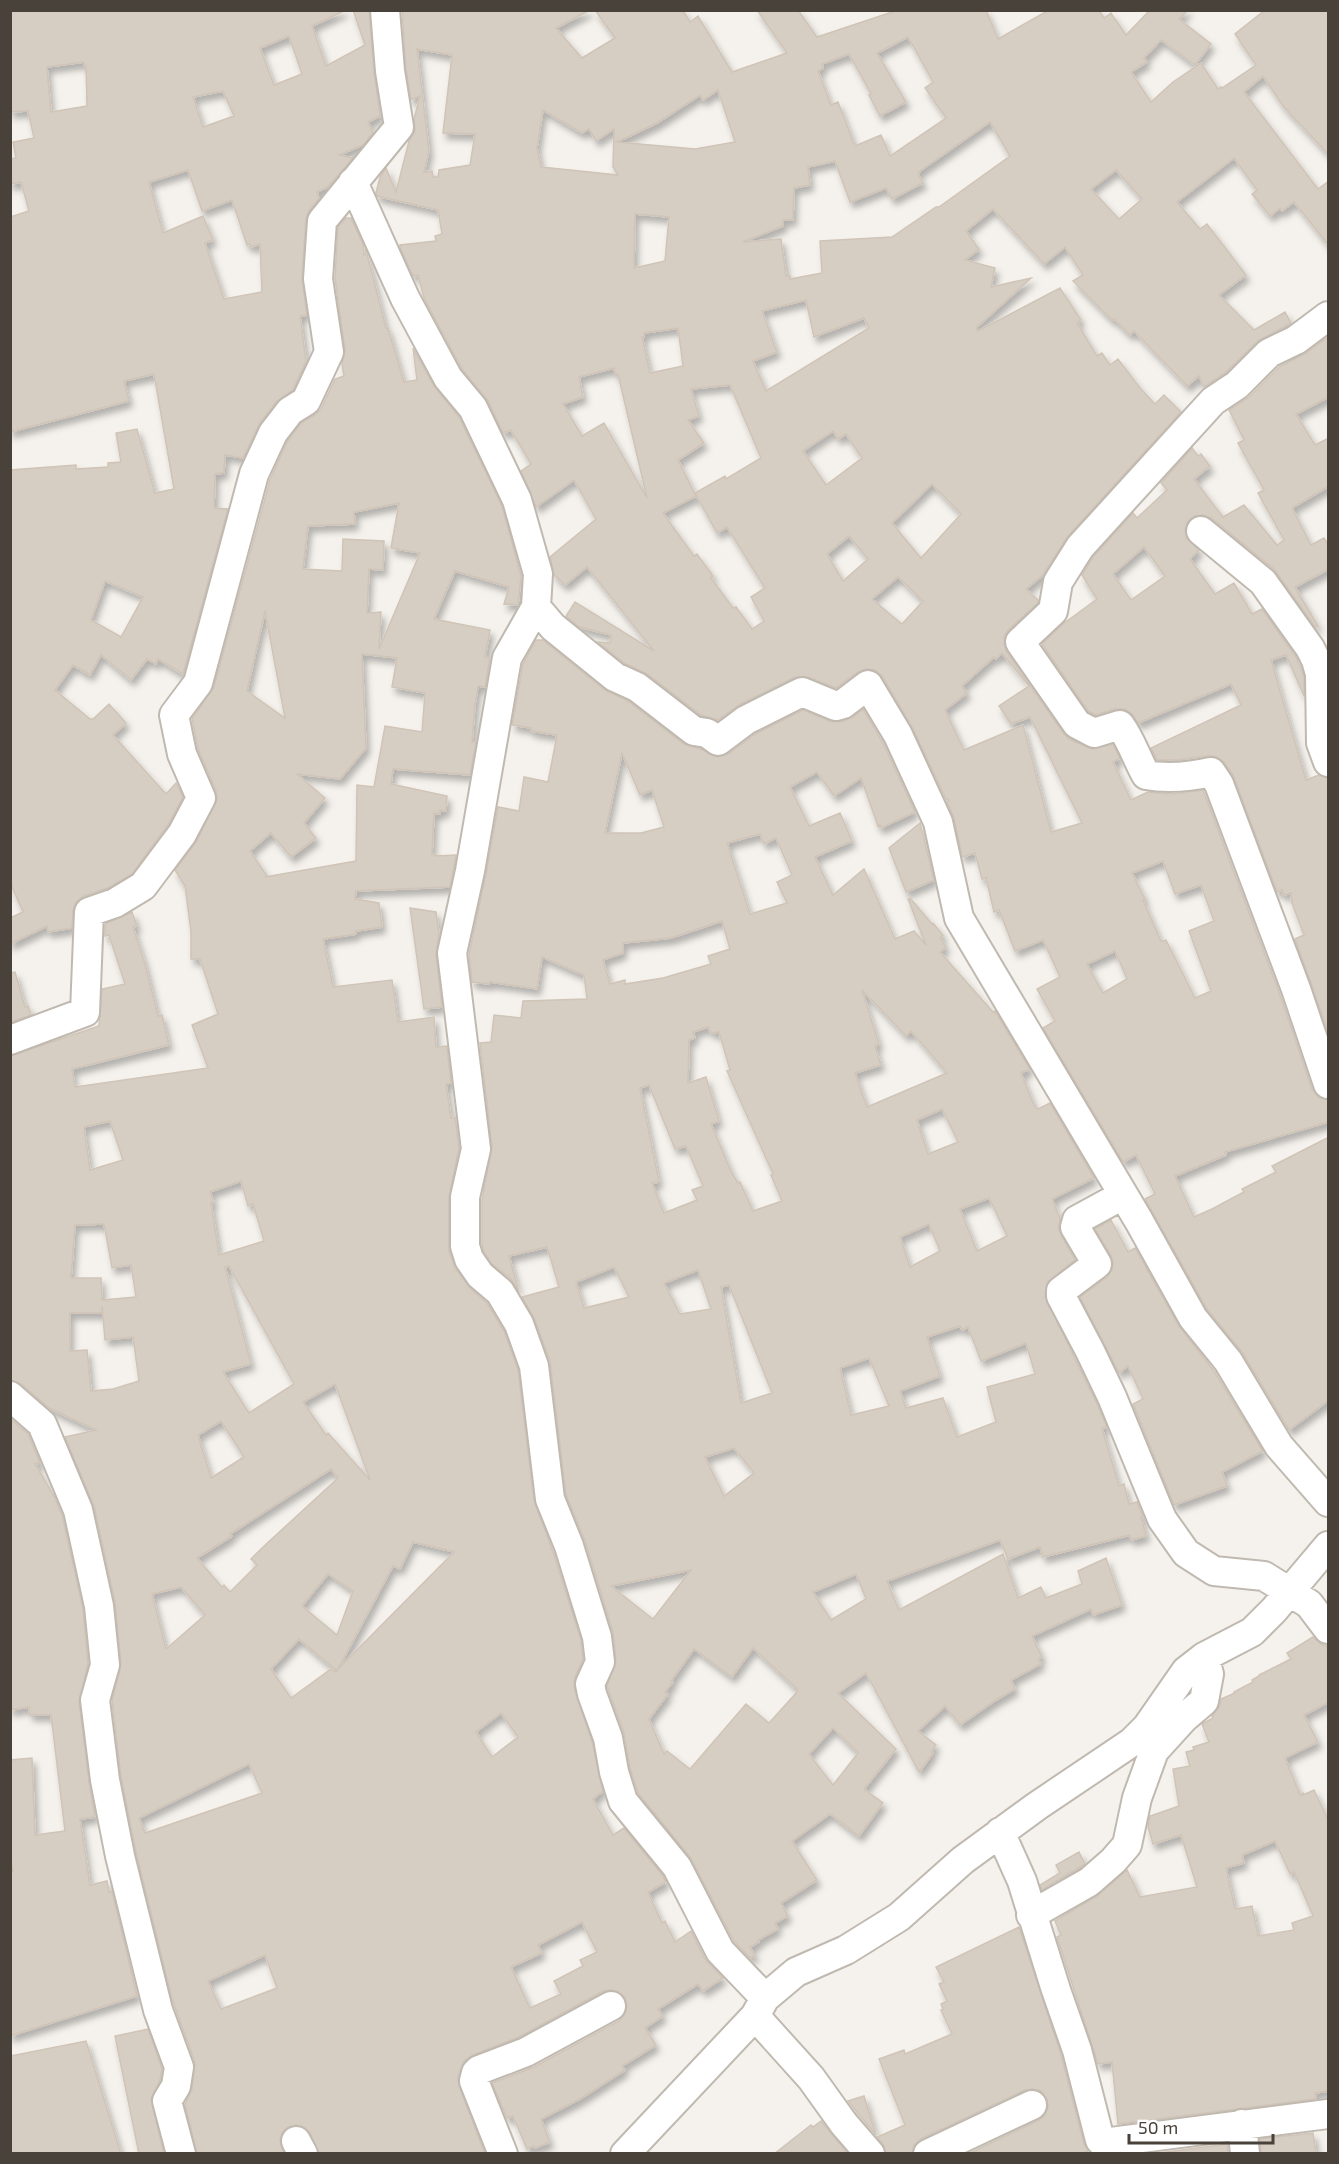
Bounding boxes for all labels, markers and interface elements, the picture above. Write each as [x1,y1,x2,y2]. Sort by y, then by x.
scale bar [1129,2107,1273,2145]
text: 50 m [1138,2116,1178,2138]

